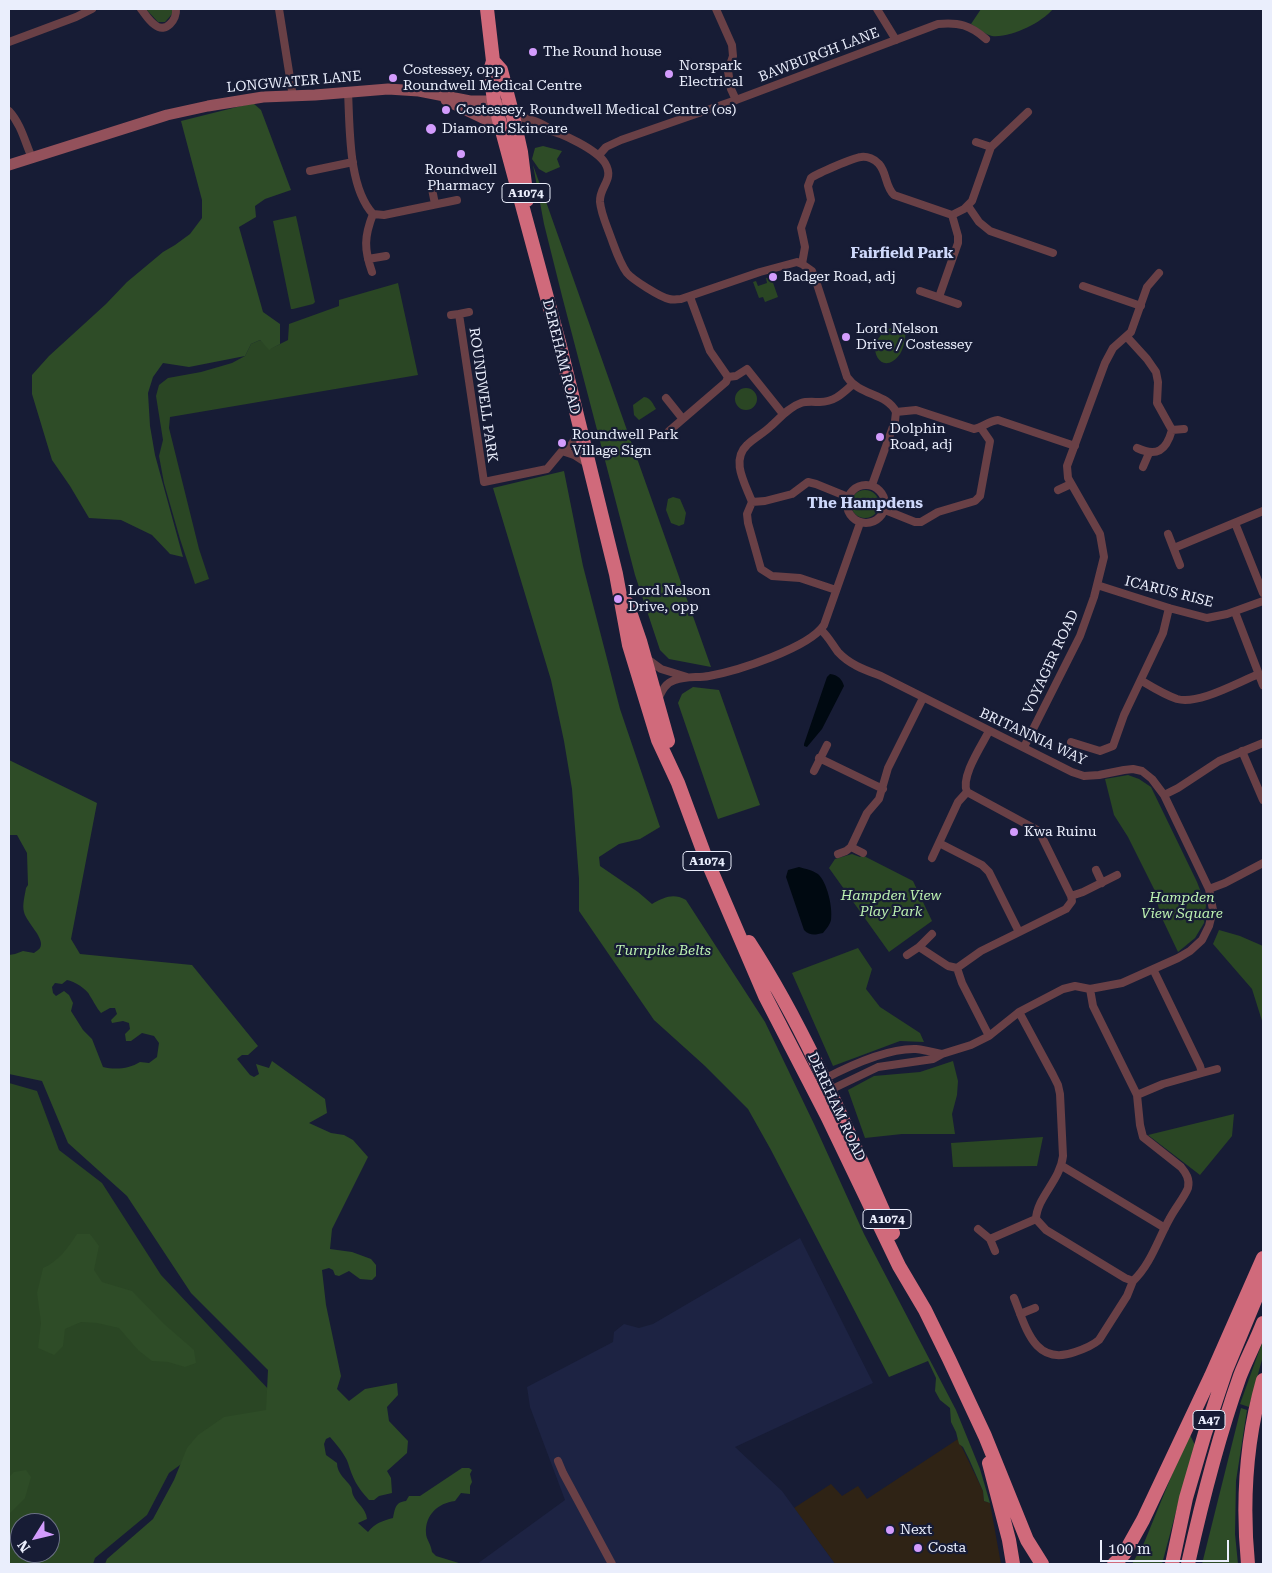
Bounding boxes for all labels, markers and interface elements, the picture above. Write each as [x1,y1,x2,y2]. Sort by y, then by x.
street label: BAWBURGH LANE [756,24,882,86]
place label: The Round house [543,44,662,60]
marker: The Round house [527,46,539,58]
place label: Norspark Electrical [679,58,743,90]
place label: Costessey, opp Roundwell Medical Centre [403,62,582,94]
street label: LONGWATER LANE [226,68,362,96]
marker: Norspark Electrical [663,68,675,80]
marker: Costessey, opp Roundwell Medical Centre [387,72,399,84]
place label: Costessey, Roundwell Medical Centre (os) [456,102,736,118]
marker: Costessey, Roundwell Medical Centre (os) [440,104,452,116]
place label: Diamond Skincare [442,121,568,137]
marker: Diamond Skincare [424,122,438,136]
marker: Roundwell Pharmacy [455,148,467,160]
place label: Roundwell Pharmacy [425,162,497,194]
road number: A1074 [502,184,550,202]
district label: Fairfield Park [850,245,954,263]
place label: Badger Road, adj [783,269,896,285]
marker: Badger Road, adj [767,271,779,283]
street label: DEREHAM ROAD [539,298,583,416]
place label: Lord Nelson Drive / Costessey [856,321,973,354]
street label: ROUNDWELL PARK [465,326,501,464]
marker: Lord Nelson Drive / Costessey [840,331,852,343]
place label: Dolphin Road, adj [890,421,952,454]
place label: Roundwell Park Village Sign [572,427,679,460]
marker: Dolphin Road, adj [874,431,886,443]
marker: Roundwell Park Village Sign [556,437,568,449]
district label: The Hampdens [807,495,923,513]
street label: ICARUS RISE [1123,573,1215,611]
place label: Lord Nelson Drive, opp [628,583,711,616]
marker: Lord Nelson Drive, opp [612,593,624,605]
street label: VOYAGER ROAD [1020,607,1082,717]
street label: BRITANNIA WAY [977,705,1089,769]
place label: Kwa Ruinu [1024,824,1096,840]
marker: Kwa Ruinu [1008,826,1020,838]
road number: A1074 [683,851,731,870]
park label: Hampden View Play Park [841,888,941,920]
park label: Hampden View Square [1141,890,1223,922]
park label: Turnpike Belts [615,943,711,959]
street label: DEREHAM ROAD [803,1050,869,1164]
road number: A1074 [863,1210,911,1228]
road number: A47 [1193,1410,1225,1430]
north arrow [10,1513,60,1563]
place label: Next [900,1522,932,1538]
marker: Next [884,1524,896,1536]
scale bar [1102,1530,1231,1562]
text: N [14,1537,33,1555]
place label: Costa [928,1540,966,1556]
text: 100 m [1108,1540,1151,1558]
marker: Costa [912,1542,924,1554]

